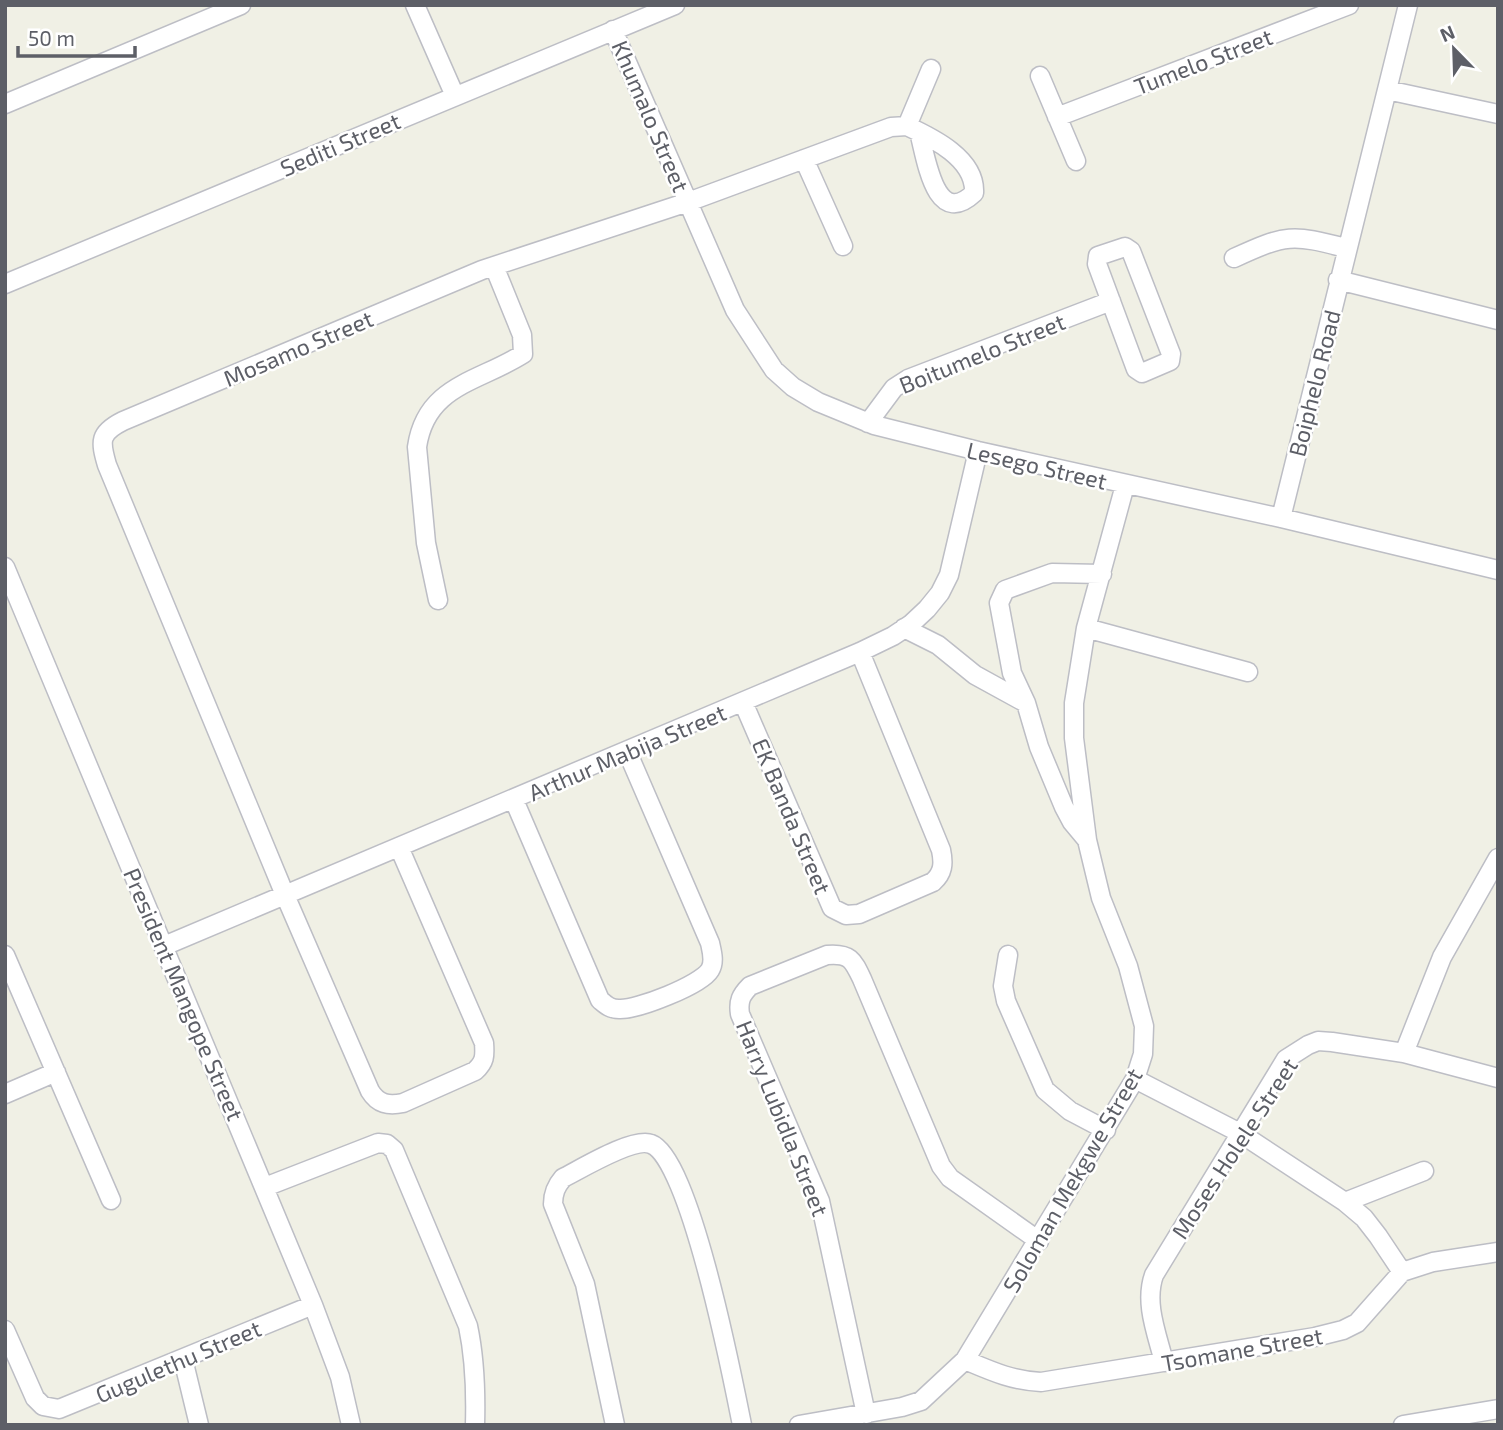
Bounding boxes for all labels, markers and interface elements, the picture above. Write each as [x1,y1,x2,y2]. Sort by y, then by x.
scale bar [18,14,135,58]
north arrow [1419,14,1489,84]
text: N [1436,20,1458,46]
street label: Tumelo Street [1130,22,1276,100]
text: 50 m [28,25,75,50]
street label: Khumalo Street [607,36,696,196]
street label: Sediti Street [276,106,404,182]
street label: Mosamo Street [219,304,377,392]
street label: Boitumelo Street [895,307,1069,399]
street label: Boiphelo Road [1282,307,1346,459]
street label: Lesego Street [964,435,1110,495]
street label: Arthur Mabija Street [524,698,730,806]
street label: EK Banda Street [747,734,838,898]
street label: President Mangope Street [118,863,250,1125]
street label: Harry Lubidla Street [731,1016,835,1220]
street label: Moses Holele Street [1165,1052,1303,1244]
street label: Soloman Mekgwe Street [996,1063,1148,1297]
street label: Gugulethu Street [91,1313,265,1408]
street label: Tsomane Street [1159,1321,1325,1377]

